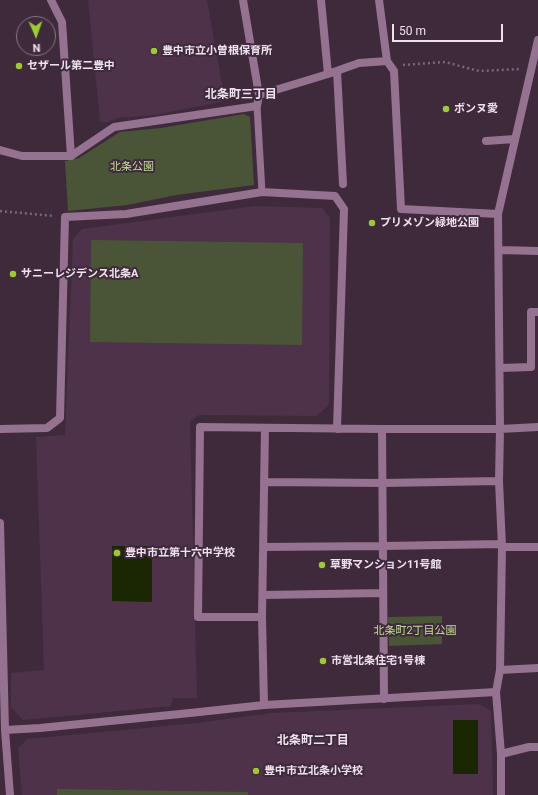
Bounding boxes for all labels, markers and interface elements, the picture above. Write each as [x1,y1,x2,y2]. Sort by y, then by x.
north arrow [16,16,56,56]
scale bar [394,16,505,42]
text: 50 m [399,24,426,38]
text: N [32,41,41,54]
place label: 豊中市立小曽根保育所 [162,44,272,58]
marker: 豊中市立小曽根保育所 [149,46,159,56]
place label: セザール第二豊中 [27,59,115,73]
marker: セザール第二豊中 [14,61,24,71]
district label: 北条町三丁目 [205,88,277,102]
place label: ボンヌ愛 [454,102,498,116]
marker: ボンヌ愛 [441,104,451,114]
park label: 北条公園 [110,160,154,174]
place label: プリメゾン緑地公園 [380,216,479,230]
marker: プリメゾン緑地公園 [367,218,377,228]
place label: サニーレジデンス北条A [21,267,138,281]
marker: サニーレジデンス北条A [8,269,18,279]
place label: 豊中市立第十六中学校 [125,546,235,560]
marker: 豊中市立第十六中学校 [112,548,122,558]
place label: 草野マンション11号館 [330,558,442,572]
marker: 草野マンション11号館 [317,560,327,570]
park label: 北条町2丁目公園 [373,624,457,638]
place label: 市営北条住宅1号棟 [331,654,425,668]
marker: 市営北条住宅1号棟 [318,656,328,666]
district label: 北条町二丁目 [277,734,349,748]
place label: 豊中市立北条小学校 [264,764,363,778]
marker: 豊中市立北条小学校 [251,766,261,776]

